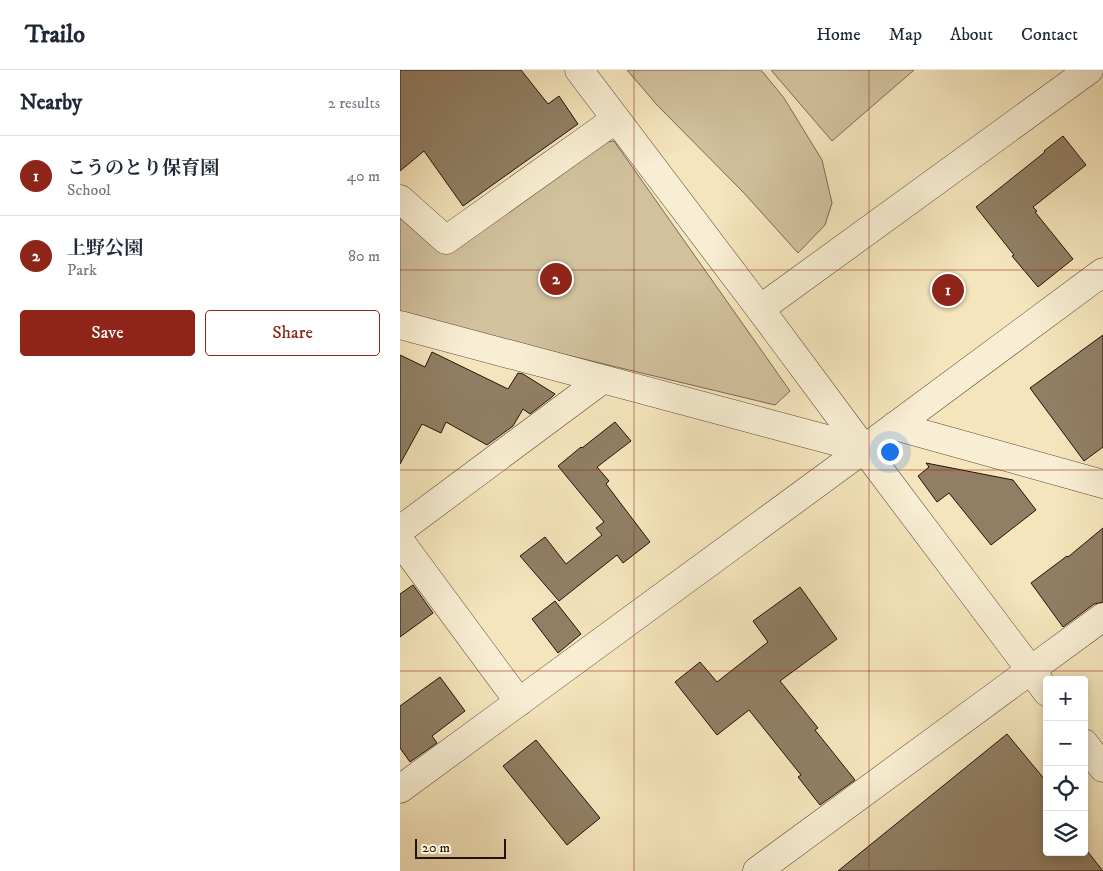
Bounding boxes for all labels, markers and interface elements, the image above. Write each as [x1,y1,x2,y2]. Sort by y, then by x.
text: Trailo [25,20,85,50]
text: Home [816,24,861,46]
text: Map [889,24,922,46]
text: About [950,24,993,46]
text: Contact [1021,24,1078,46]
text: Nearby [20,90,82,116]
text: 2 results [328,93,380,113]
text: こうのとり保育園 [67,157,219,180]
text: 1 [33,166,39,186]
text: 40 m [347,166,380,186]
text: School [67,180,111,200]
text: 上野公園 [67,237,143,260]
text: 2 [32,246,40,266]
text: 80 m [348,246,380,266]
text: Park [67,260,97,280]
pin: 2 [540,260,572,298]
pin: 1 [932,271,964,309]
button: Save [20,310,195,356]
button: Share [205,310,380,356]
your location [877,439,903,465]
map controls [1043,676,1088,856]
button: + [1043,676,1088,721]
button: − [1043,721,1088,766]
button: locate [1043,766,1088,811]
button: layers [1043,811,1088,856]
scale bar [415,836,506,859]
text: 20 m [422,839,450,857]

